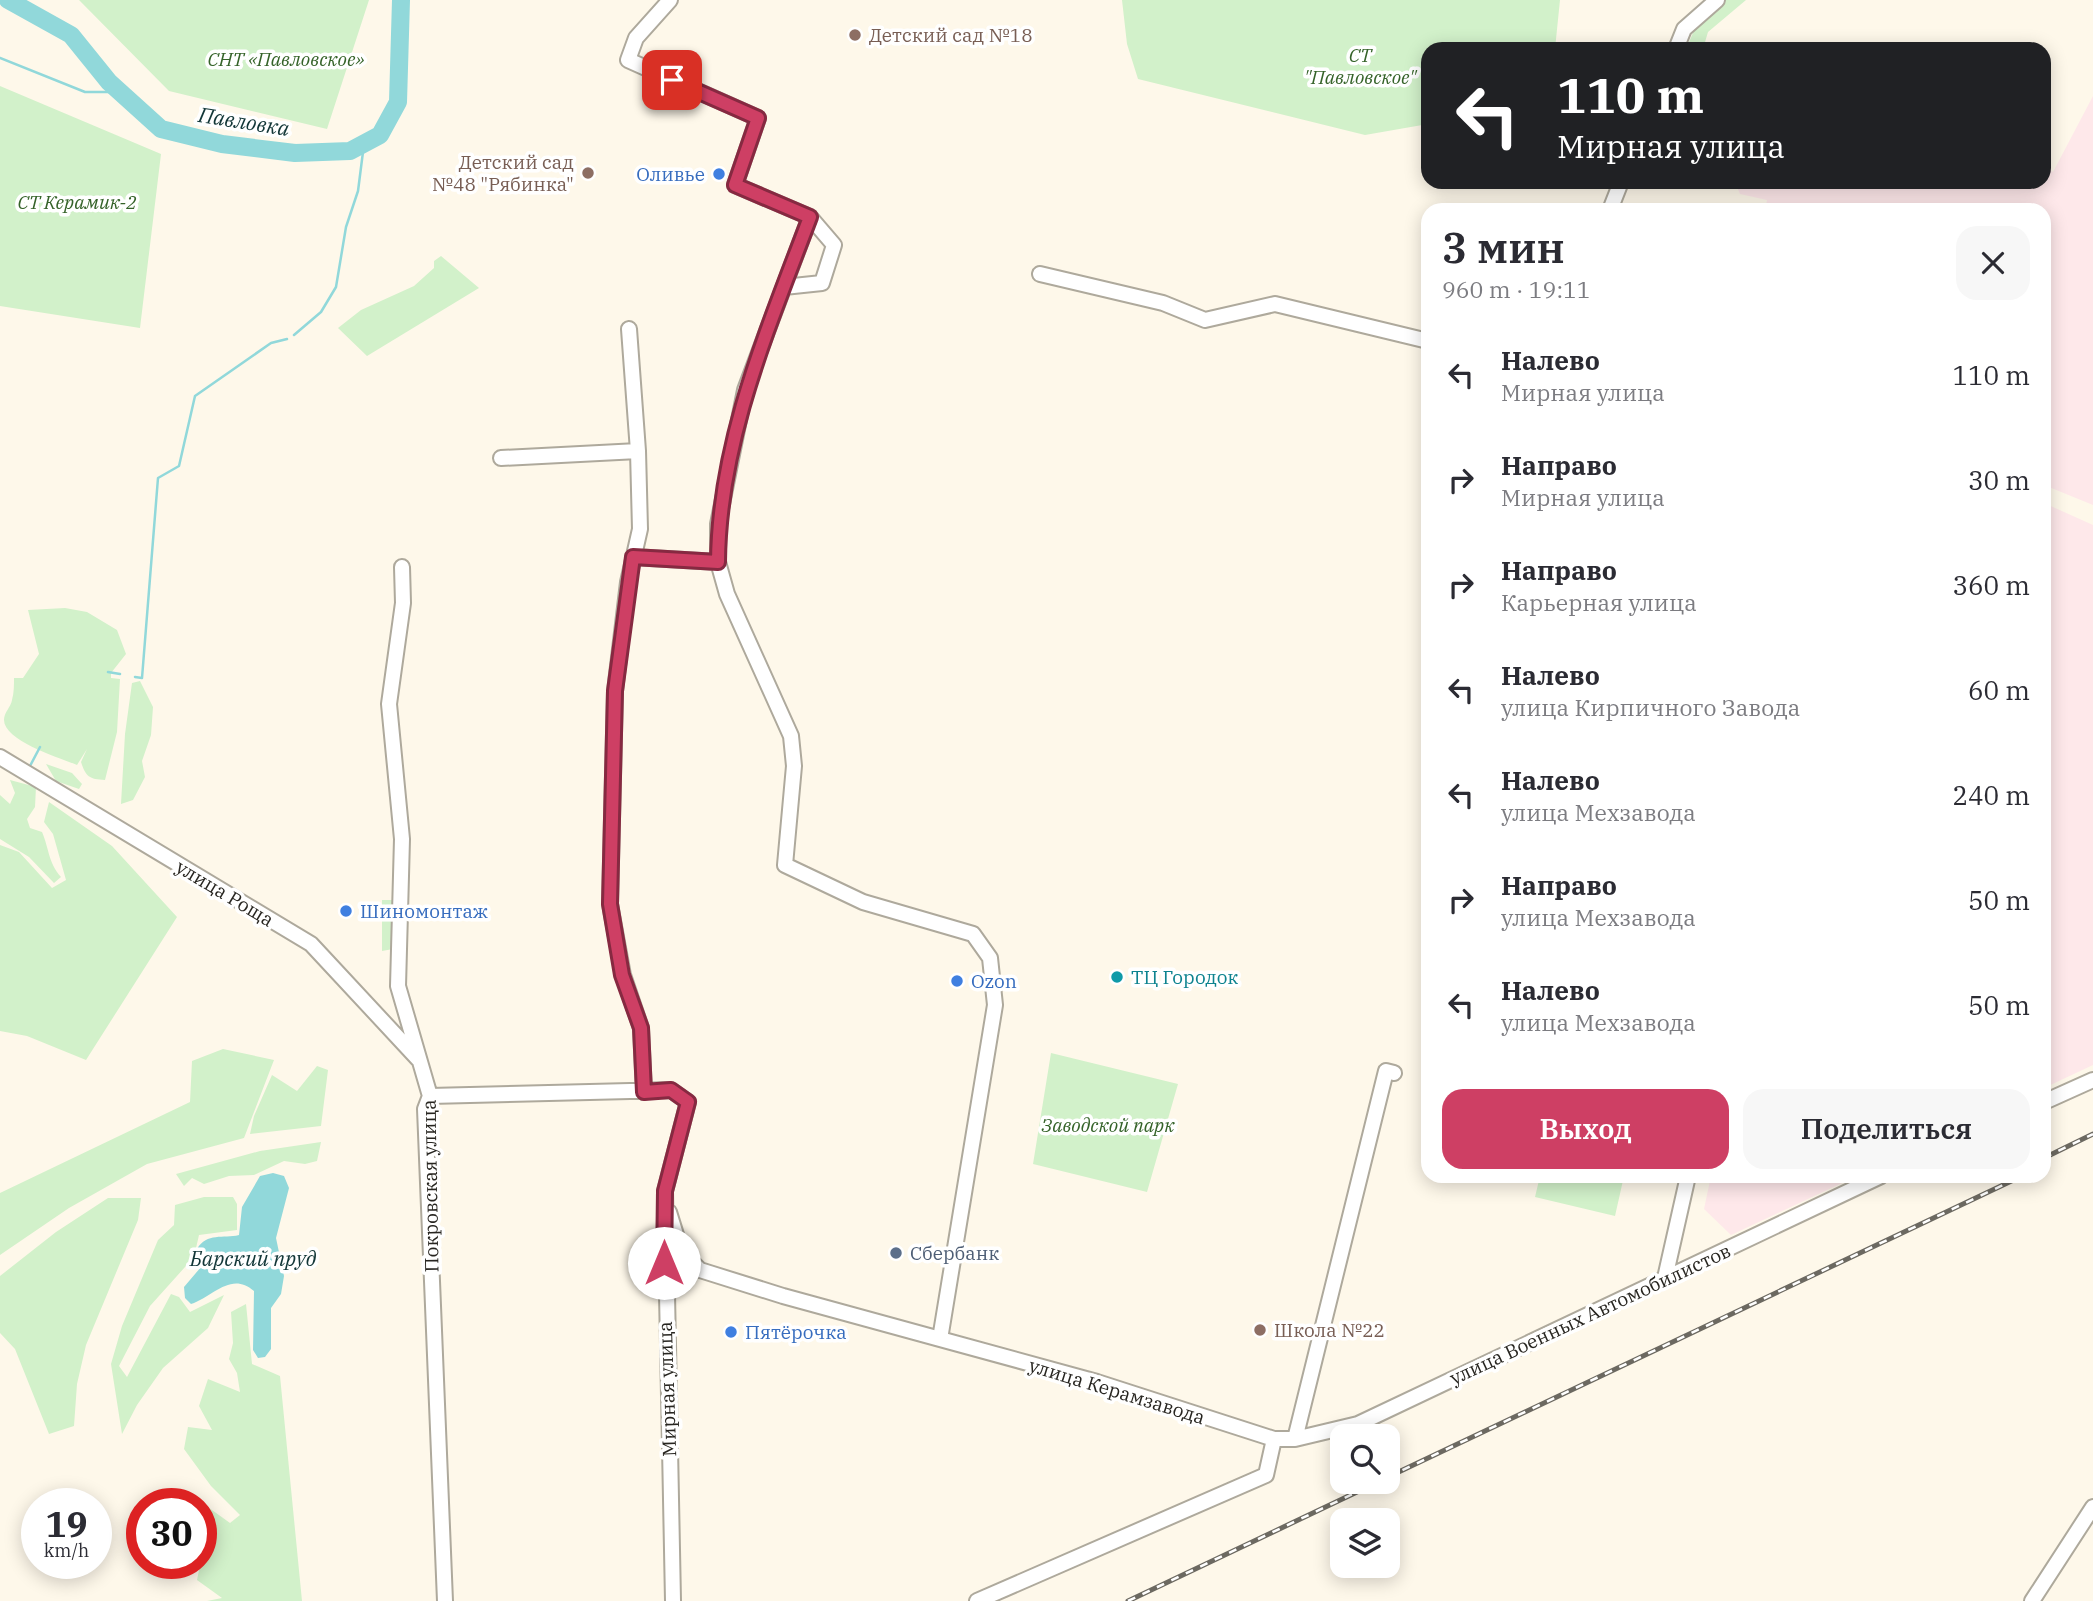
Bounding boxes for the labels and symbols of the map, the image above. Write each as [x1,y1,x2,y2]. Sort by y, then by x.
place label: Детский сад №18 [869,23,1033,47]
marker: Детский сад №18 [847,27,863,43]
park label: СТ "Павловское" [1304,43,1418,89]
park label: СНТ «Павловское» [208,47,364,71]
pin [642,50,702,110]
water label: Павловка [196,100,292,142]
place label: Детский сад №48 "Рябинка" [432,150,574,196]
place label: Оливье [636,162,705,186]
marker: Детский сад №48 "Рябинка" [580,165,596,181]
marker: Оливье [711,166,727,182]
park label: СТ Керамик-2 [17,190,137,214]
street label: улица Роща [172,854,278,932]
place label: Шиномонтаж [360,899,488,923]
marker: Шиномонтаж [338,903,354,919]
place label: ТЦ Городок [1131,965,1238,989]
place label: Ozon [971,969,1017,993]
marker: ТЦ Городок [1109,969,1125,985]
marker: Ozon [949,973,965,989]
street label: Покровская улица [416,1099,444,1273]
park label: Заводской парк [1041,1113,1175,1137]
position arrow [627,1226,701,1300]
street label: улица Военных Автомобилистов [1446,1238,1734,1390]
place label: Сбербанк [910,1241,999,1265]
water label: Барский пруд [189,1244,317,1272]
marker: Сбербанк [888,1245,904,1261]
place label: Школа №22 [1274,1318,1385,1342]
place label: Пятёрочка [745,1320,847,1344]
street label: Мирная улица [653,1321,681,1457]
marker: Школа №22 [1252,1322,1268,1338]
marker: Пятёрочка [723,1324,739,1340]
street label: улица Керамзавода [1026,1353,1208,1429]
speed limit sign: 30 [126,1488,217,1579]

